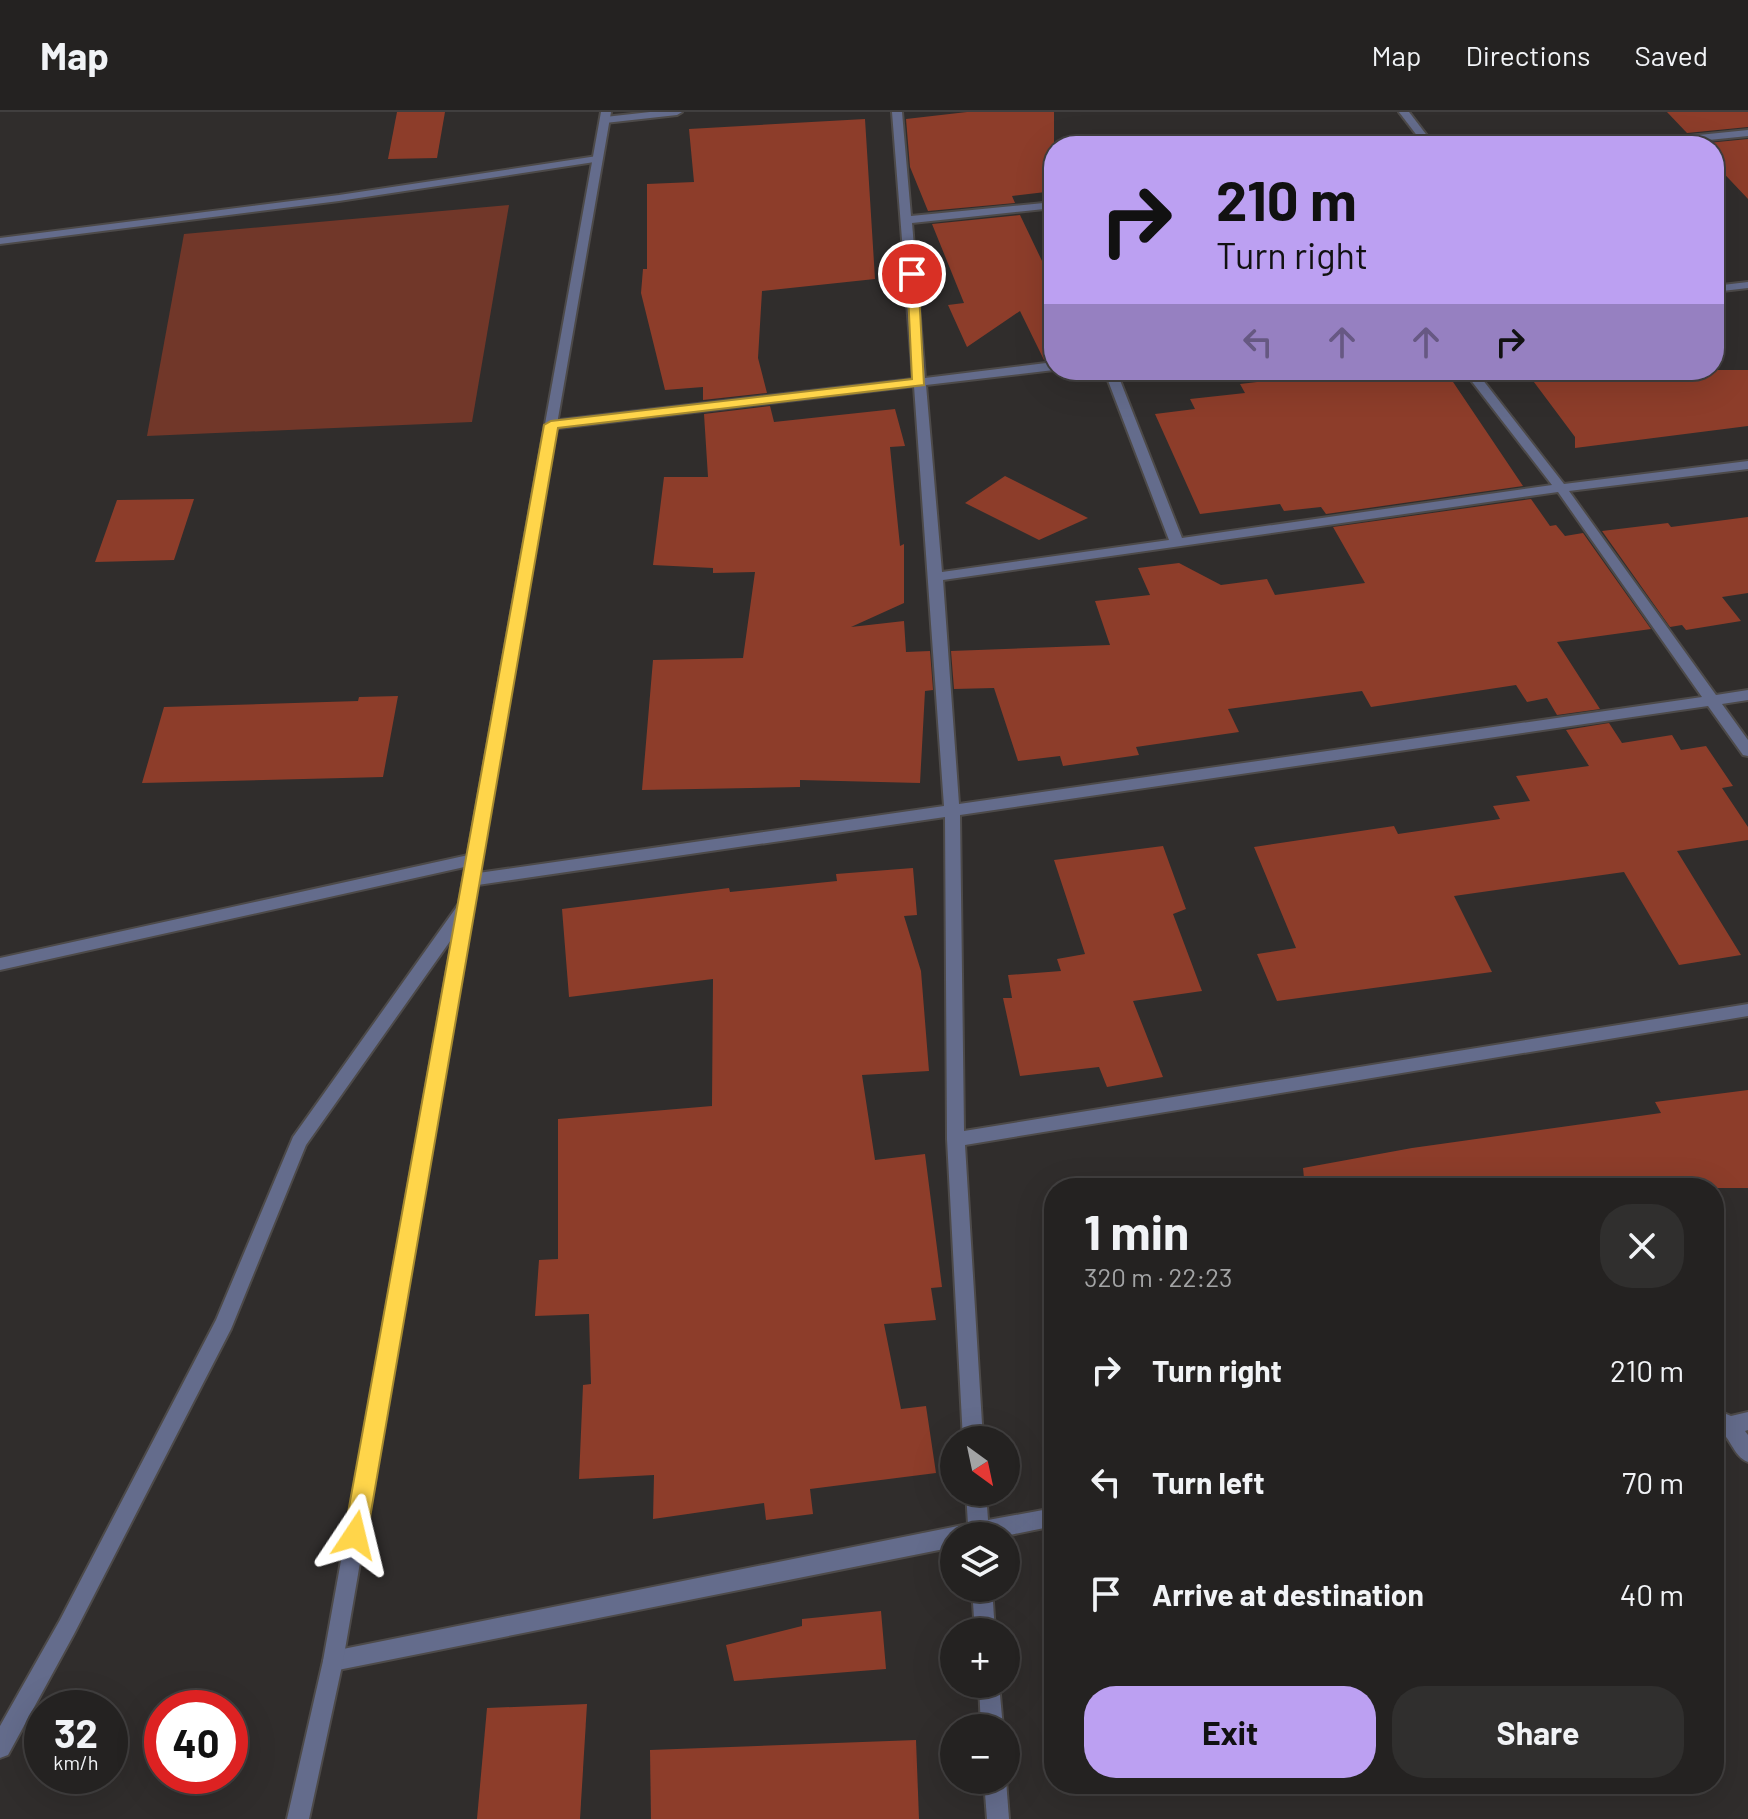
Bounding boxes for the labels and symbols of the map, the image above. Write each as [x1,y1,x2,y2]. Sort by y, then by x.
pin [878,240,946,308]
north arrow [940,1426,1020,1506]
position arrow [313,1493,397,1577]
speed limit sign: 40 [144,1690,248,1794]

